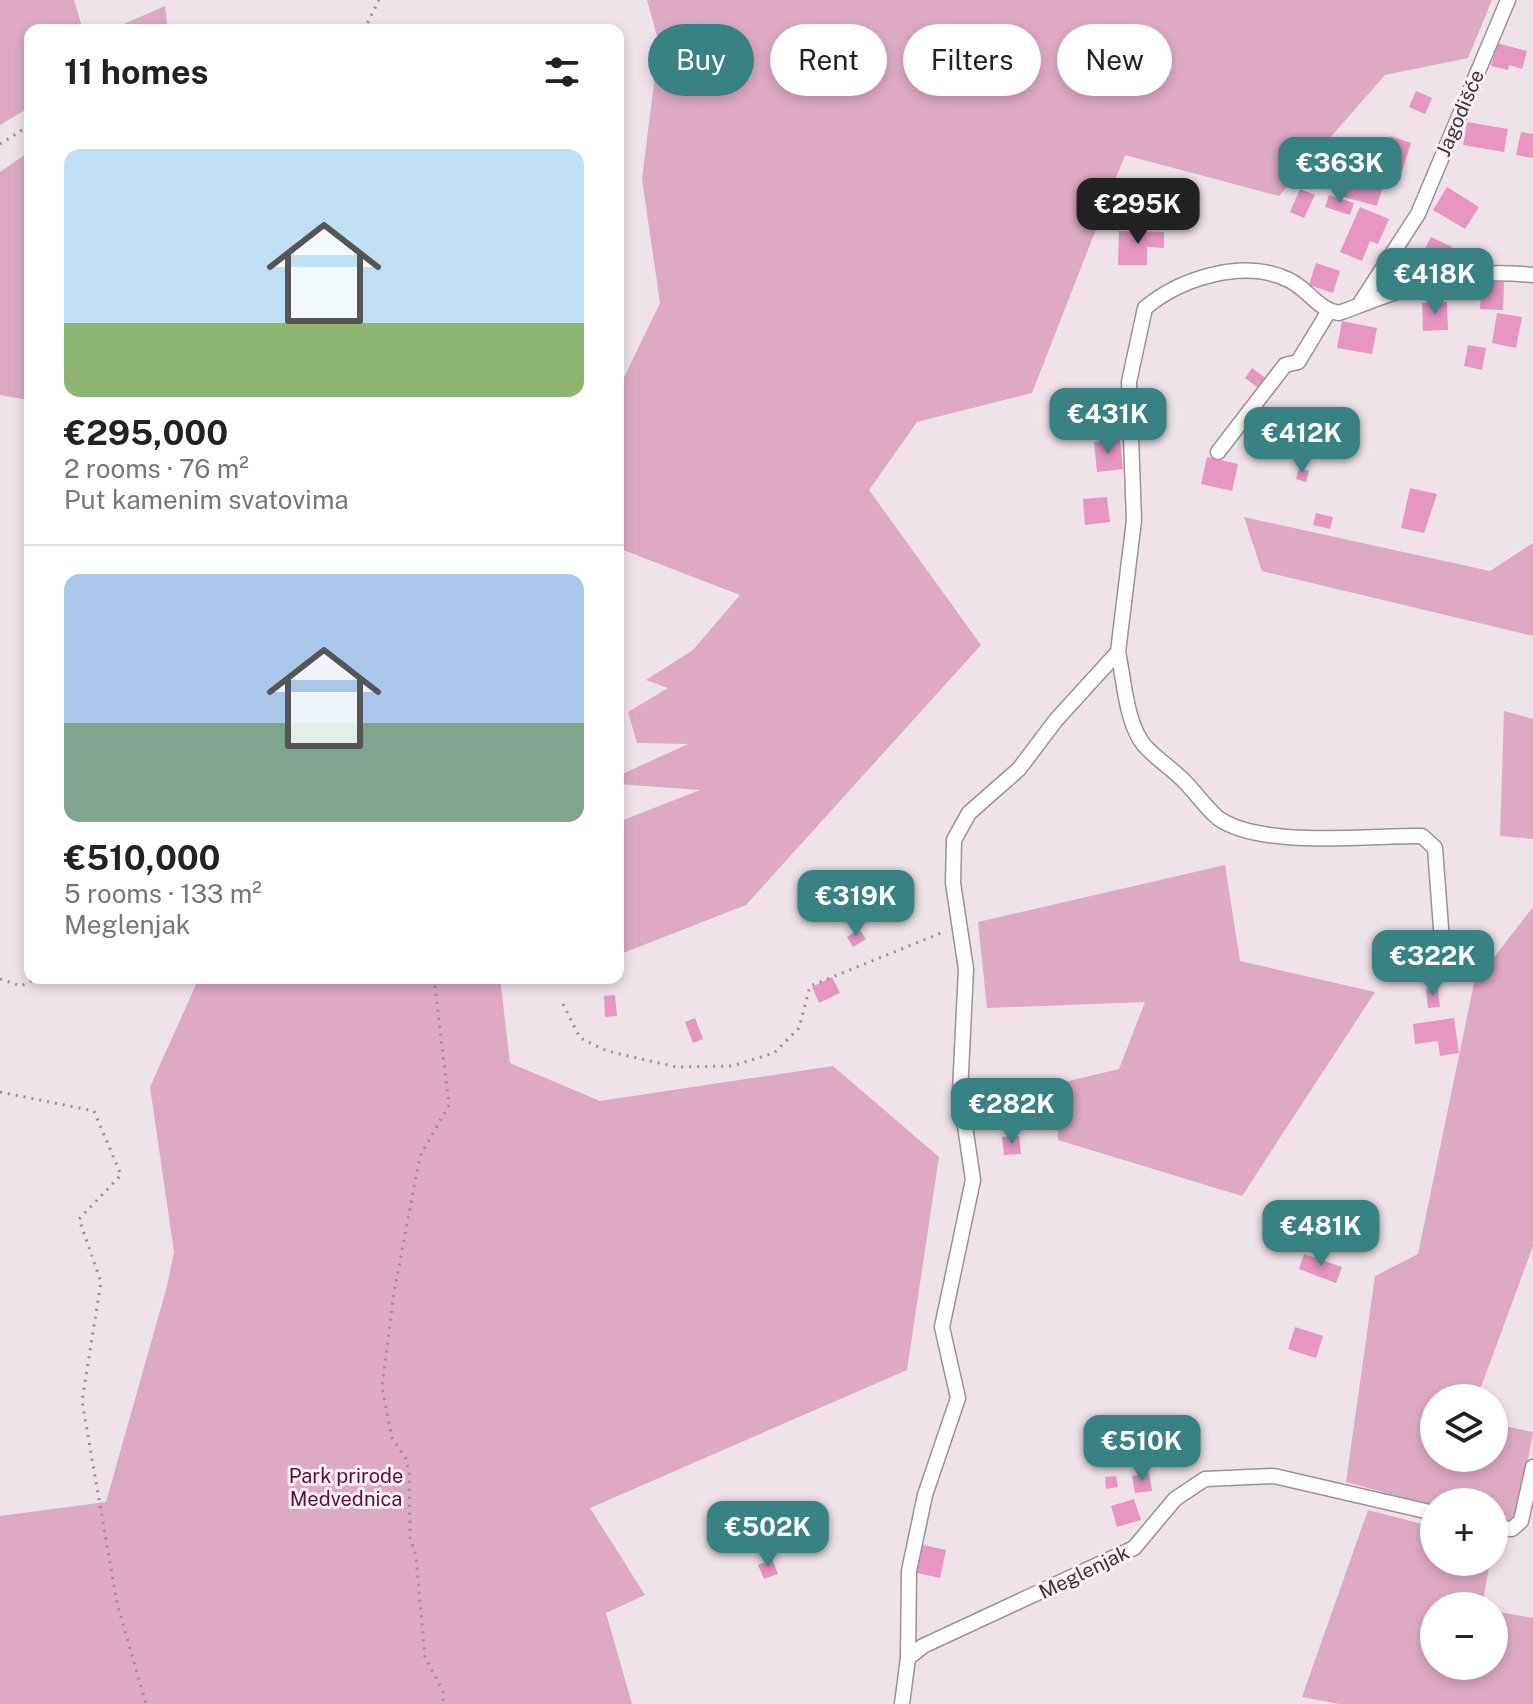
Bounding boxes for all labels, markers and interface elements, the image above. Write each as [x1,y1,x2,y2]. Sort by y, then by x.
chip: Buy [648,24,754,96]
chip: Rent [770,24,887,96]
chip: Filters [903,24,1041,96]
chip: New [1057,24,1172,96]
icon: filters [540,50,584,94]
text: 11 homes [64,52,208,92]
street label: Jagodišće [1431,66,1489,160]
pin: €363K [1284,137,1396,205]
text: €363K [1296,147,1384,178]
pin: €295K [1082,178,1194,246]
text: €295K [1095,188,1181,219]
icon: home [252,201,396,345]
pin: €418K [1379,248,1491,316]
text: €418K [1394,258,1476,289]
pin: €431K [1052,388,1164,456]
text: €431K [1067,398,1149,429]
pin: €412K [1246,407,1358,475]
text: €295,000 [64,413,228,453]
text: €412K [1262,417,1342,448]
text: 2 rooms · 76 m² [64,453,249,484]
text: Put kamenim svatovima [64,484,349,515]
icon: home [252,626,396,770]
text: €510,000 [64,838,221,878]
pin: €319K [800,870,912,938]
text: 5 rooms · 133 m² [64,878,262,909]
text: €319K [815,880,897,911]
text: Meglenjak [64,909,190,940]
pin: €322K [1377,930,1489,998]
text: €322K [1390,940,1476,971]
pin: €282K [956,1078,1068,1146]
text: €282K [969,1088,1055,1119]
pin: €481K [1265,1200,1377,1268]
text: €481K [1280,1210,1362,1241]
map controls [1420,1384,1508,1680]
button: layers [1420,1384,1508,1472]
pin: €510K [1086,1415,1198,1483]
text: €510K [1101,1425,1183,1456]
park label: Park prirode Medvednica [289,1464,403,1511]
button: + [1420,1488,1508,1576]
pin: €502K [712,1501,824,1569]
text: €502K [725,1511,811,1542]
street label: Meglenjak [1035,1540,1133,1604]
button: − [1420,1592,1508,1680]

